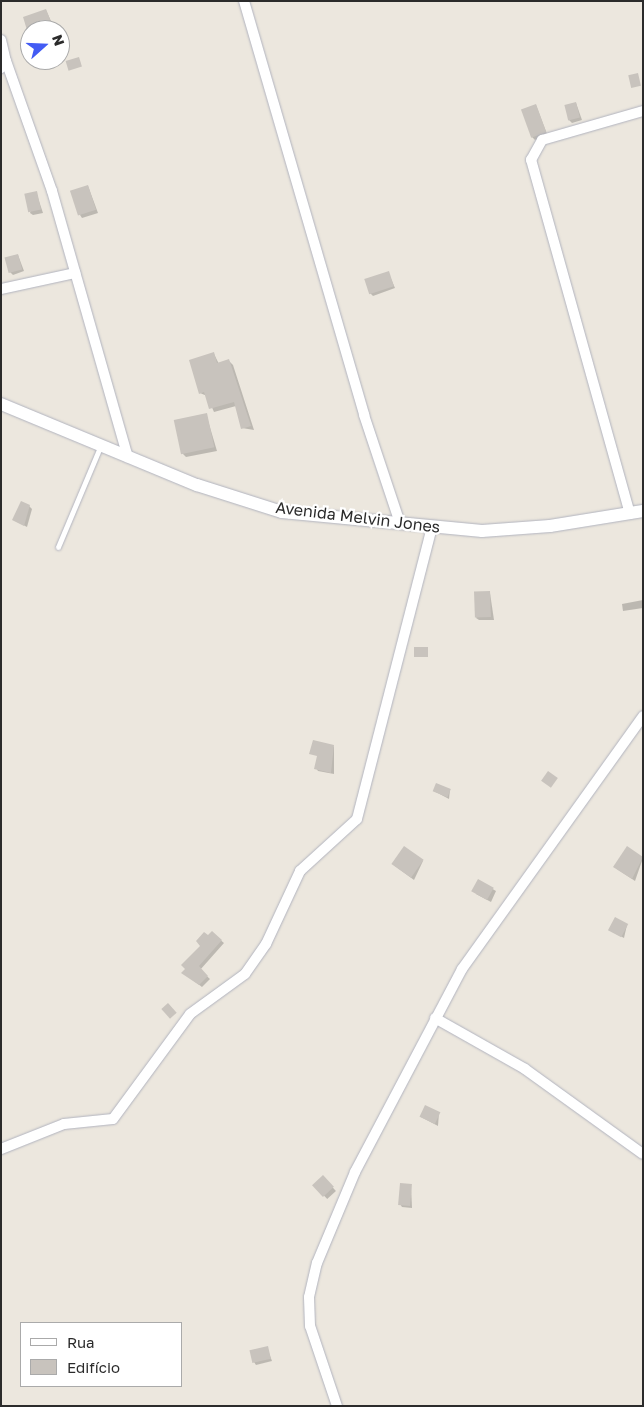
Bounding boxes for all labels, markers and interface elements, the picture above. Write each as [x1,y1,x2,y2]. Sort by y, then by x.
north arrow [20,20,70,70]
text: N [49,32,68,48]
street label: Avenida Melvin Jones [275,497,441,537]
legend [20,1322,182,1387]
text: Rua [67,1333,94,1351]
text: Edifício [67,1358,120,1376]

